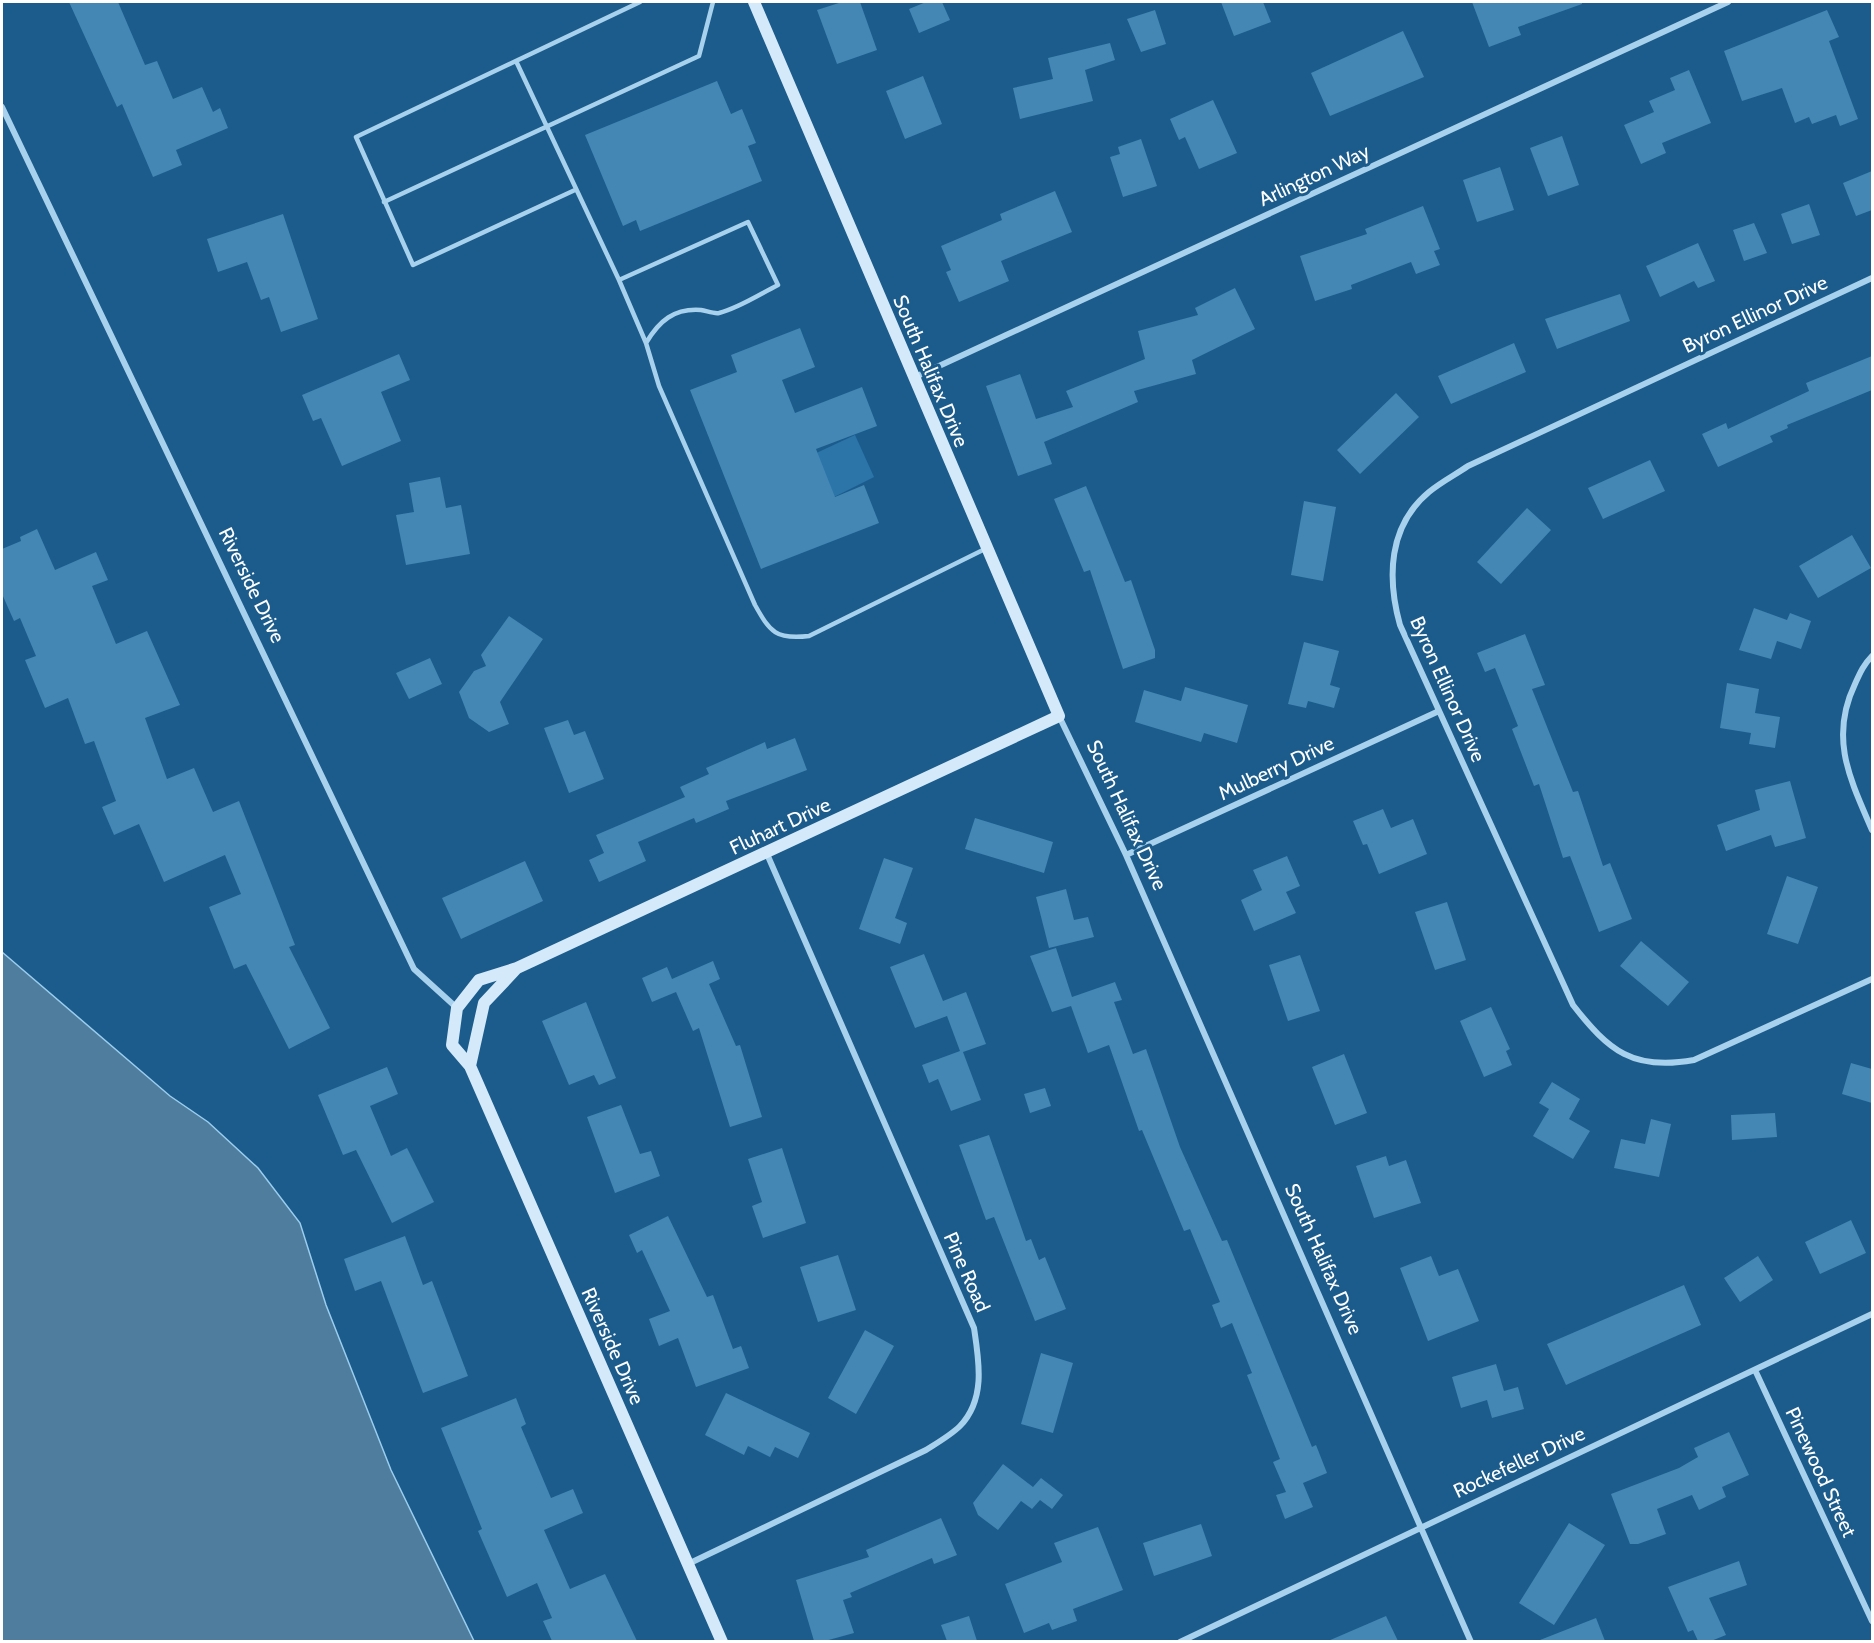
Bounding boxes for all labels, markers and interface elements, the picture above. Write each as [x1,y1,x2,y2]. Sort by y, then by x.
street label: Arlington Way [1255,139,1373,211]
street label: Byron Ellinor Drive [1679,270,1831,358]
street label: South Halifax Drive [888,291,974,451]
street label: Riverside Drive [214,523,290,647]
street label: Byron Ellinor Drive [1405,612,1491,766]
street label: Mulberry Drive [1214,731,1338,805]
street label: South Halifax Drive [1082,736,1172,894]
street label: Fluhart Drive [726,792,834,860]
street label: South Halifax Drive [1280,1180,1368,1338]
street label: Pine Road [939,1228,995,1316]
street label: Riverside Drive [576,1284,650,1408]
street label: Pinewood Street [1780,1403,1862,1541]
street label: Rockefeller Drive [1449,1421,1589,1503]

